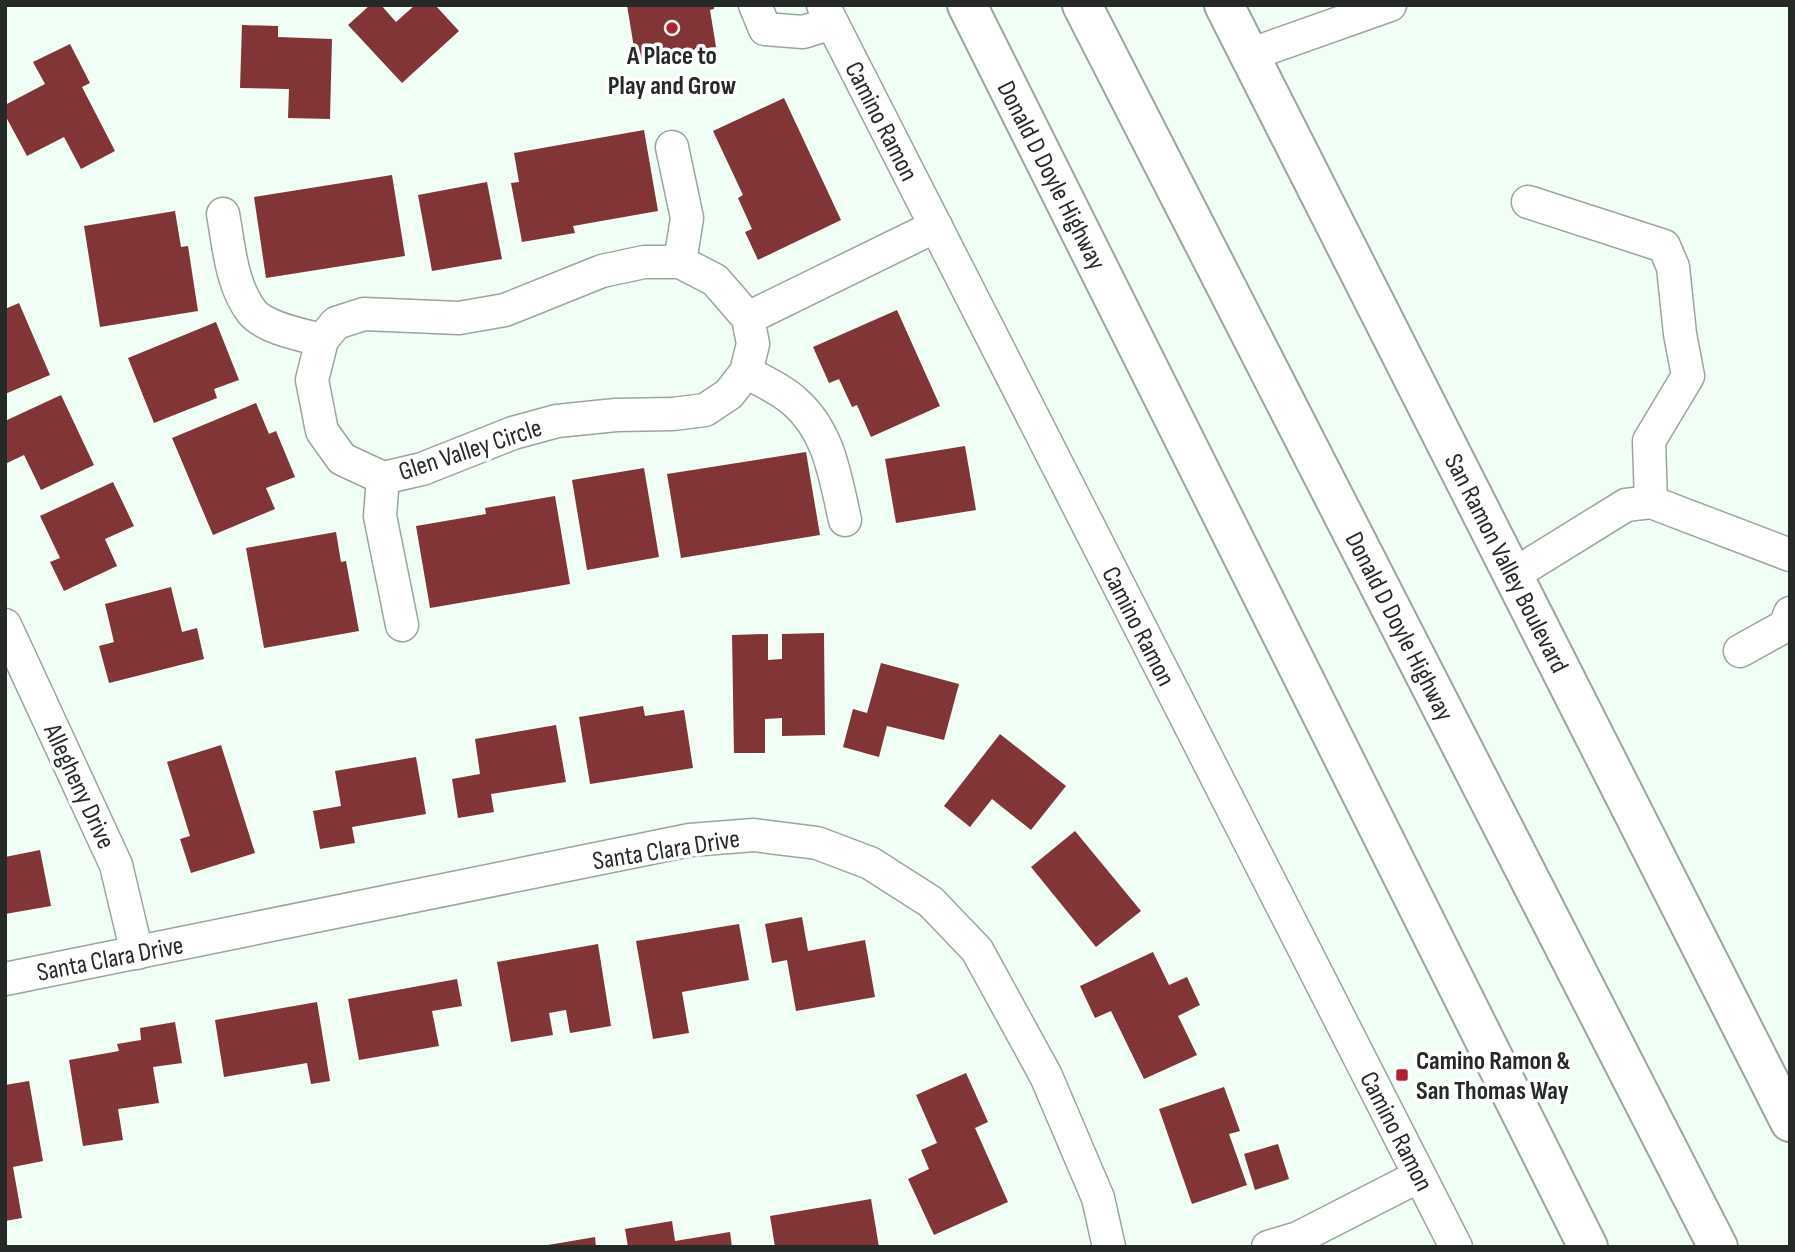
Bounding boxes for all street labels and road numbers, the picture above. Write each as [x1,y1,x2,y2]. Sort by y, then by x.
street label: Camino Ramon [837,57,924,187]
street label: Donald D Doyle Highway [990,76,1112,275]
street label: Glen Valley Circle [395,413,546,488]
street label: San Ramon Valley Boulevard [1437,449,1574,678]
street label: Donald D Doyle Highway [1338,527,1460,726]
street label: Camino Ramon [1094,562,1181,692]
street label: Allegheny Drive [36,718,121,854]
street label: Santa Clara Drive [591,824,742,877]
street label: Santa Clara Drive [34,930,186,989]
street label: Camino Ramon [1352,1067,1439,1197]

